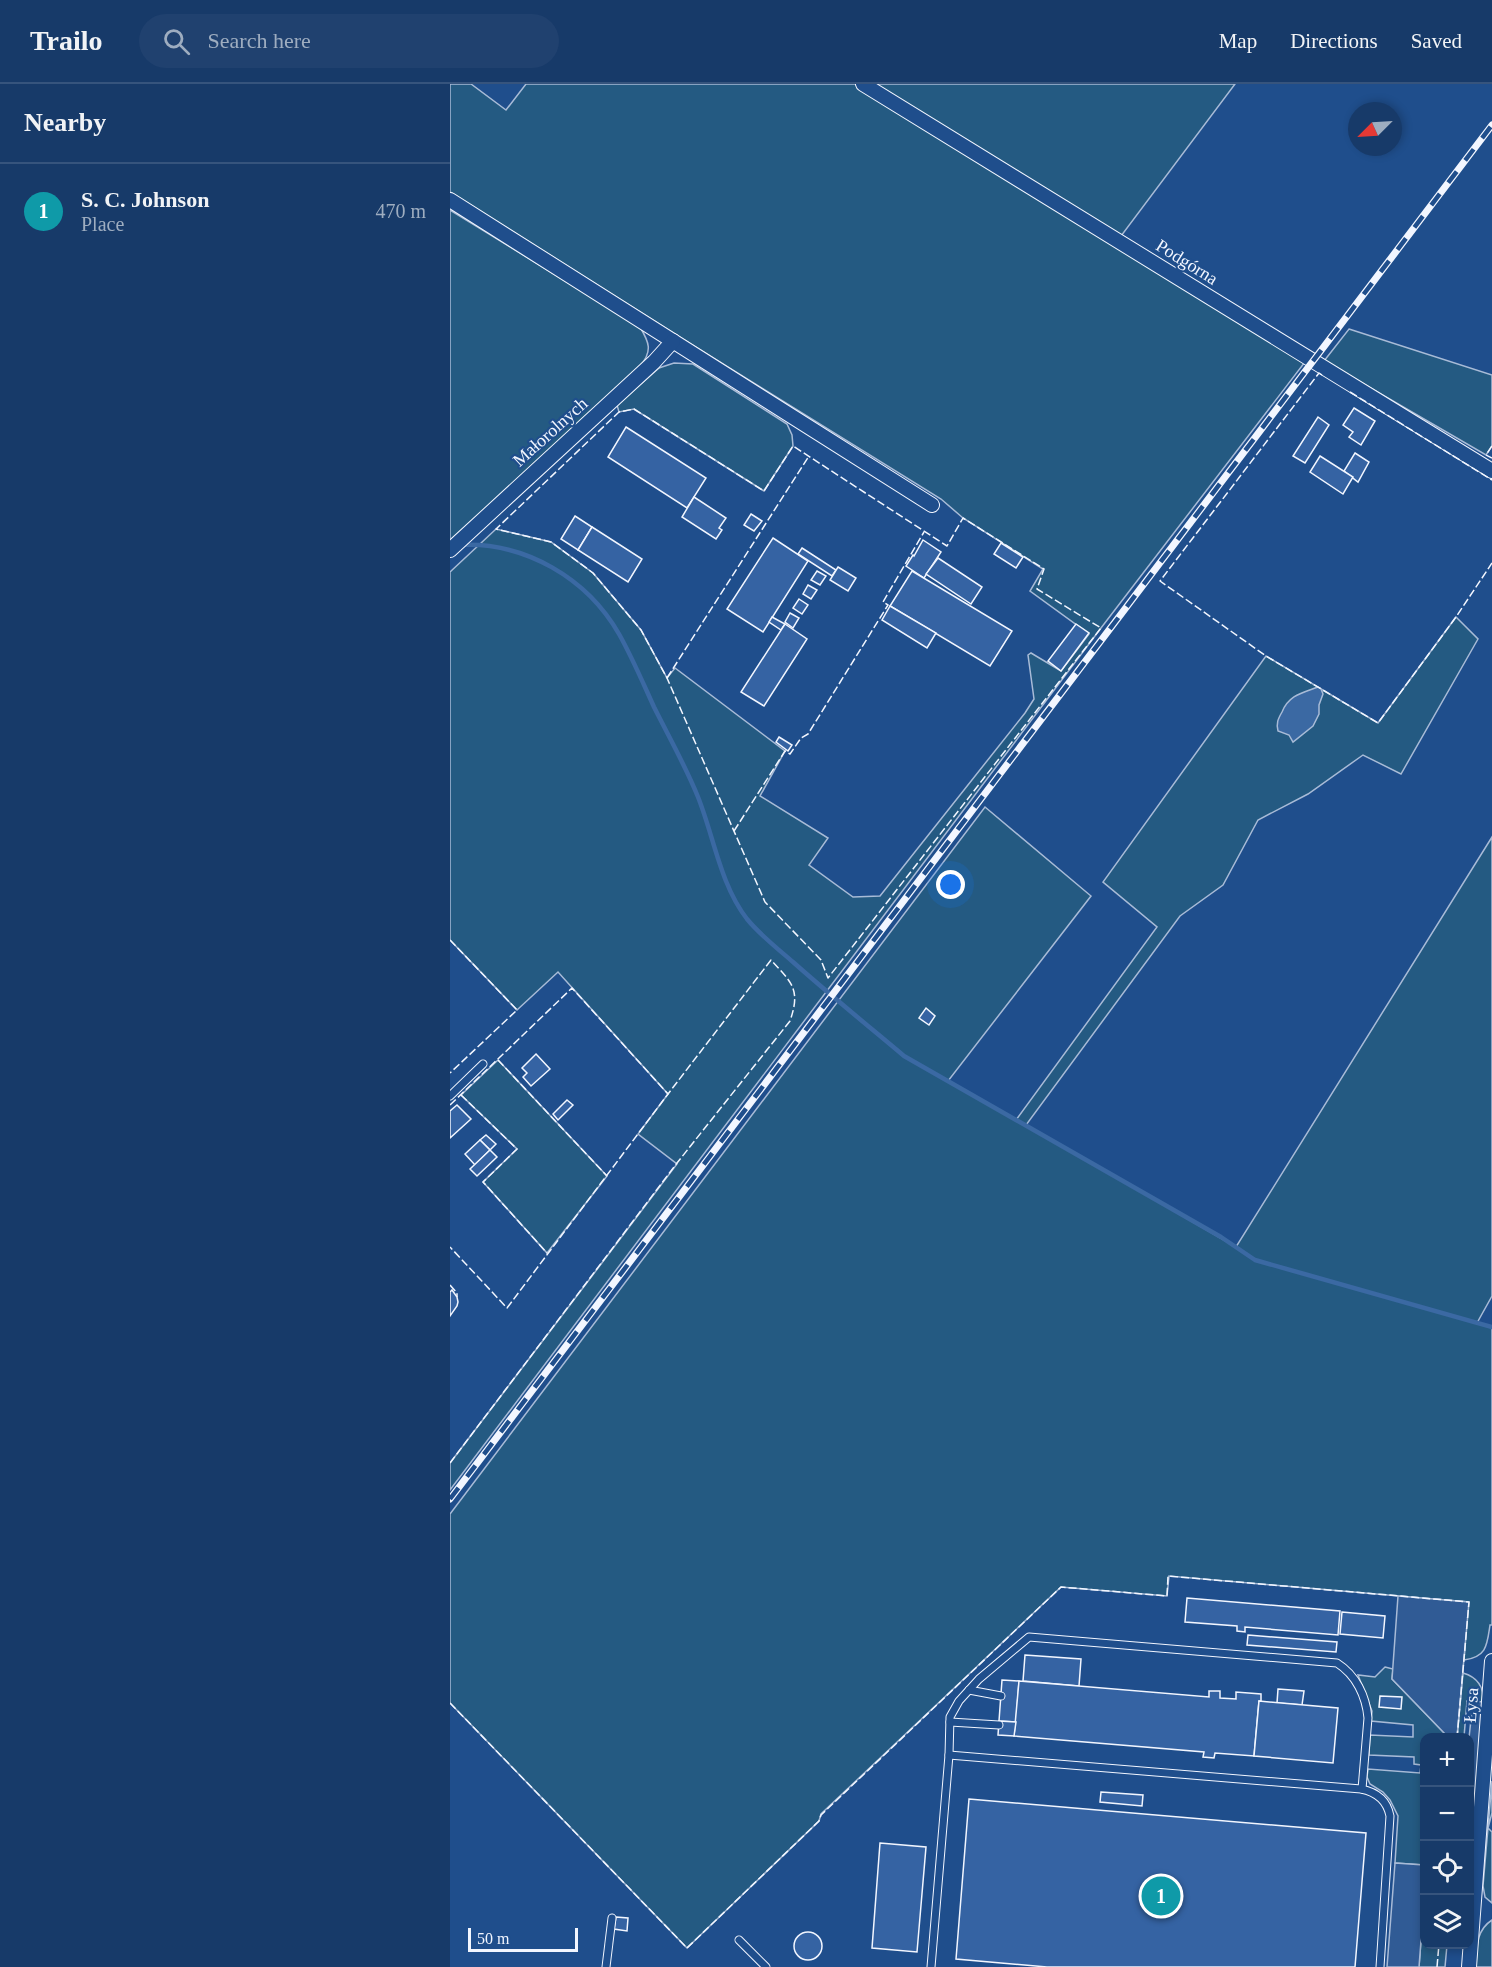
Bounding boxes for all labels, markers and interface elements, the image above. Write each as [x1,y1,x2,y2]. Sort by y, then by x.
search box [139,14,559,68]
text: Trailo [30,25,103,56]
icon: search [160,25,193,58]
text: Search here [208,28,311,53]
text: Map [1219,29,1257,53]
text: Directions [1290,29,1378,53]
text: Saved [1411,29,1462,53]
north arrow [1348,102,1402,156]
text: Nearby [24,108,106,137]
text: S. C. Johnson [81,187,209,212]
text: 1 [39,200,49,222]
text: 470 m [375,200,426,222]
text: Place [81,213,124,235]
street label: Podgórna [1152,235,1222,289]
street label: Małorolnych [509,393,591,471]
your location [936,870,965,899]
street label: Łysa [1460,1687,1482,1723]
map controls [1420,1733,1474,1949]
button: + [1420,1733,1474,1787]
button: − [1420,1787,1474,1841]
button: locate [1420,1841,1474,1895]
pin: 1 [1142,1874,1180,1918]
button: layers [1420,1895,1474,1949]
scale bar [468,1925,578,1952]
text: 50 m [477,1930,509,1947]

